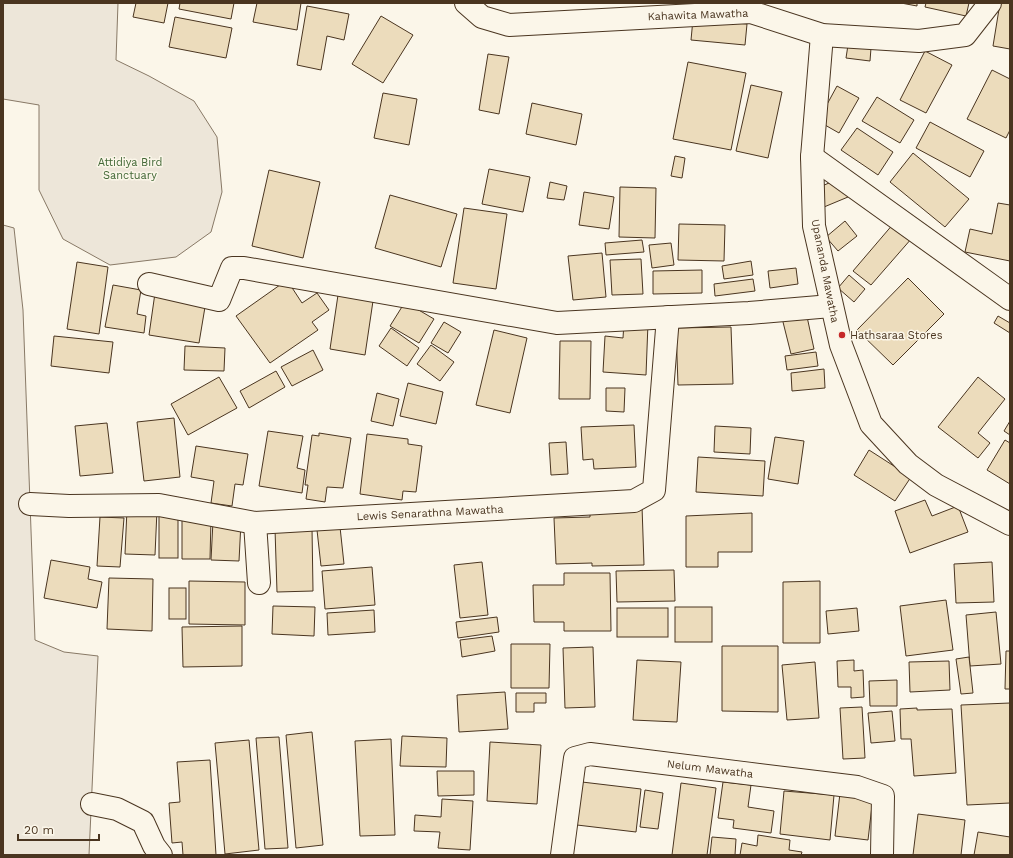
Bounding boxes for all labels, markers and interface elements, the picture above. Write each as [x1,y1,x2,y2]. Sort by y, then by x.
street label: Kahawita Mawatha [647,7,749,23]
park label: Attidiya Bird Sanctuary [98,156,162,182]
street label: Upananda Mawatha [809,218,841,324]
place label: Hathsaraa Stores [850,329,943,342]
marker: Hathsaraa Stores [837,330,847,340]
street label: Lewis Senarathna Mawatha [356,503,504,523]
street label: Nelum Mawatha [666,757,754,781]
scale bar [18,816,99,842]
text: 20 m [24,823,54,837]

